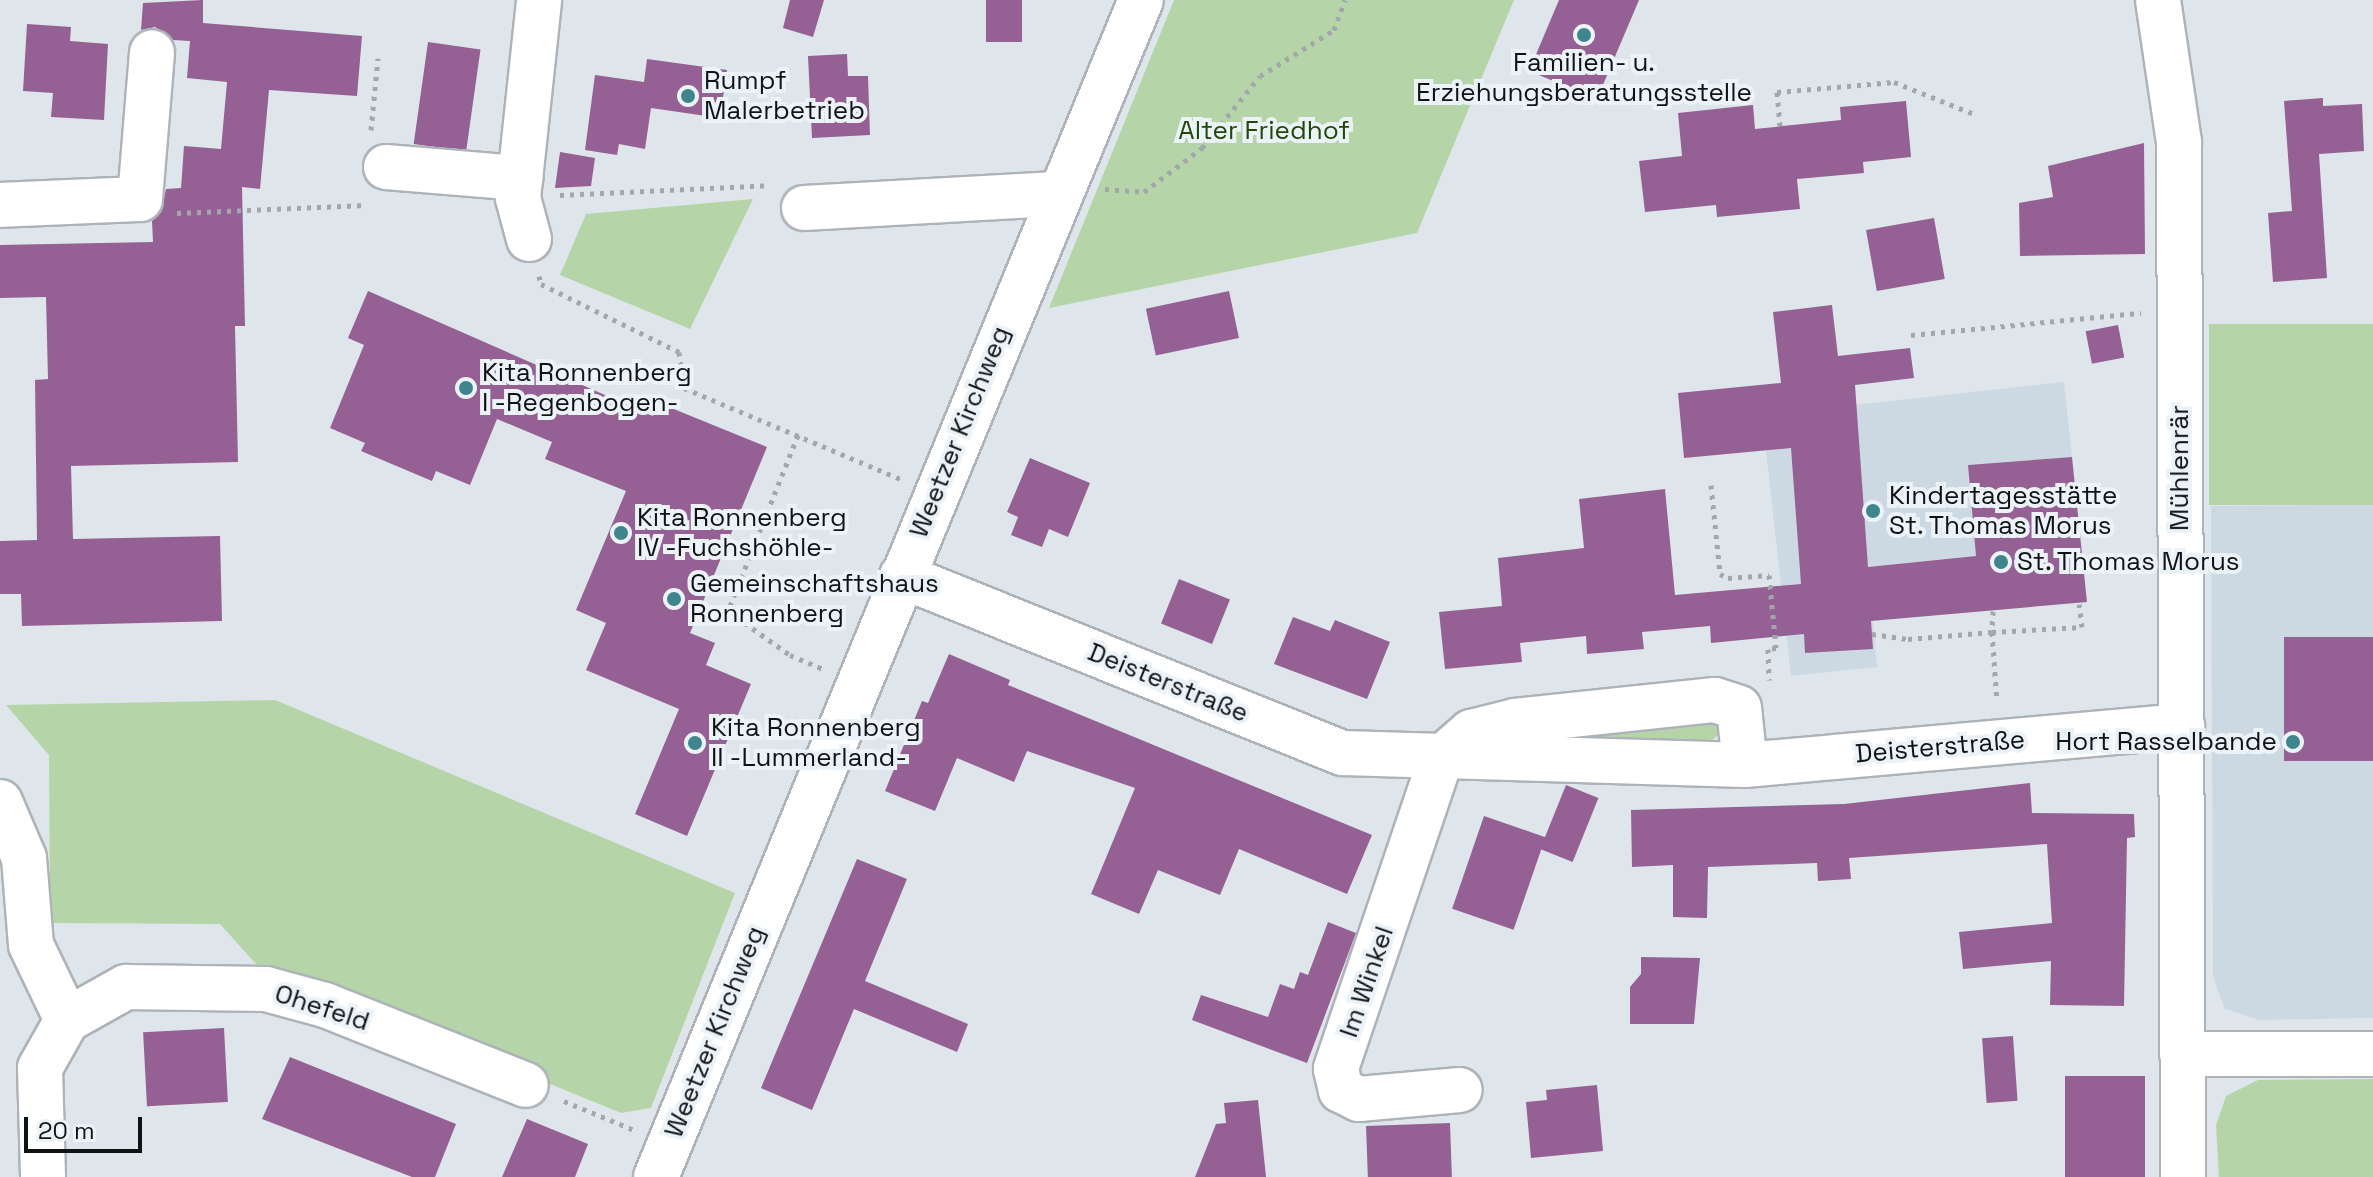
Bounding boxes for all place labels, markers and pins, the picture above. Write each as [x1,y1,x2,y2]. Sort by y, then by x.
marker: Familien- u. Erziehungsberatungsstelle [1575,26,1593,44]
place label: Familien- u. Erziehungsberatungsstelle [1416,47,1752,108]
place label: Rumpf Malerbetrieb [704,65,865,126]
marker: Rumpf Malerbetrieb [679,87,697,105]
place label: Kita Ronnenberg I -Regenbogen- [482,357,692,418]
marker: Kita Ronnenberg I -Regenbogen- [457,379,475,397]
place label: Kindertagesstätte St. Thomas Morus [1889,480,2117,542]
place label: Kita Ronnenberg IV -Fuchshöhle- [637,502,847,564]
marker: Kindertagesstätte St. Thomas Morus [1864,502,1882,520]
marker: Kita Ronnenberg IV -Fuchshöhle- [612,524,630,542]
place label: St. Thomas Morus [2017,546,2241,578]
marker: St. Thomas Morus [1992,553,2010,571]
place label: Gemeinschaftshaus Ronnenberg [690,568,939,630]
marker: Gemeinschaftshaus Ronnenberg [665,590,683,608]
place label: Kita Ronnenberg II -Lummerland- [711,712,921,774]
place label: Hort Rasselbande [2055,726,2277,758]
marker: Hort Rasselbande [2284,733,2302,751]
marker: Kita Ronnenberg II -Lummerland- [686,734,704,752]

